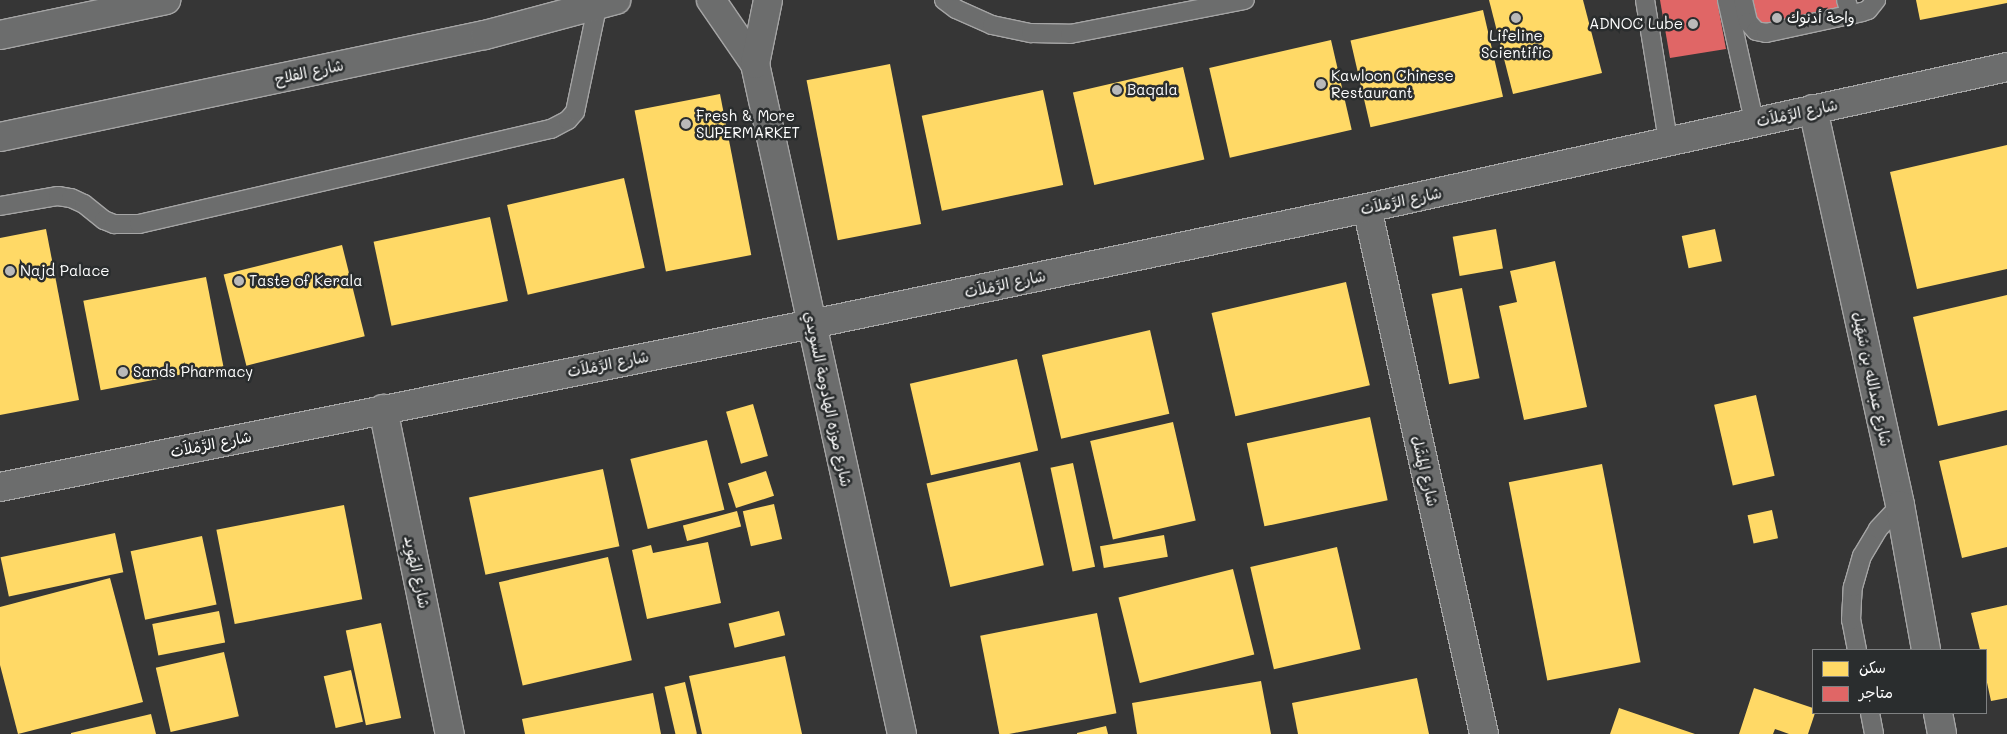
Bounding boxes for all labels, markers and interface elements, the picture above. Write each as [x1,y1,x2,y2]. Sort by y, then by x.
place label: واحة أدنوك [1787,9,1855,27]
marker: Lifeline Scientific [1510,12,1522,24]
marker: واحة أدنوك [1771,12,1783,24]
place label: ADNOC Lube [1589,15,1683,33]
marker: ADNOC Lube [1687,18,1699,30]
place label: Lifeline Scientific [1481,26,1551,61]
street label: شارع الفلاح [273,56,345,88]
place label: Kawloon Chinese Restaurant [1331,66,1454,101]
marker: Kawloon Chinese Restaurant [1315,78,1327,90]
place label: Baqala [1127,81,1178,99]
marker: Baqala [1111,84,1123,96]
street label: شارع الرَّمْلاَت [1755,96,1839,130]
place label: Fresh & More SUPERMARKET [696,106,800,141]
marker: Fresh & More SUPERMARKET [680,118,692,130]
street label: شارع الرَّمْلاَت [1359,184,1443,218]
place label: Najd Palace [20,262,109,280]
marker: Najd Palace [4,265,16,277]
street label: شارع الرَّمْلاَت [963,267,1047,301]
place label: Taste of Kerala [249,272,363,290]
marker: Taste of Kerala [233,275,245,287]
street label: شارع موزه الهادومة السويدي [801,310,855,488]
street label: شارع عبدالله بن سُهَيل [1849,310,1895,448]
street label: شارع الرَّمْلاَت [566,347,650,381]
place label: Sands Pharmacy [133,363,253,381]
marker: Sands Pharmacy [117,366,129,378]
street label: شارع الرَّمْلاَت [169,427,253,461]
street label: شارع المِشَل [1408,434,1442,508]
street label: شارع الهَوِيد [401,534,433,610]
legend [1812,649,1987,714]
text: سكن [1859,657,1886,677]
text: متاجر [1859,682,1893,702]

